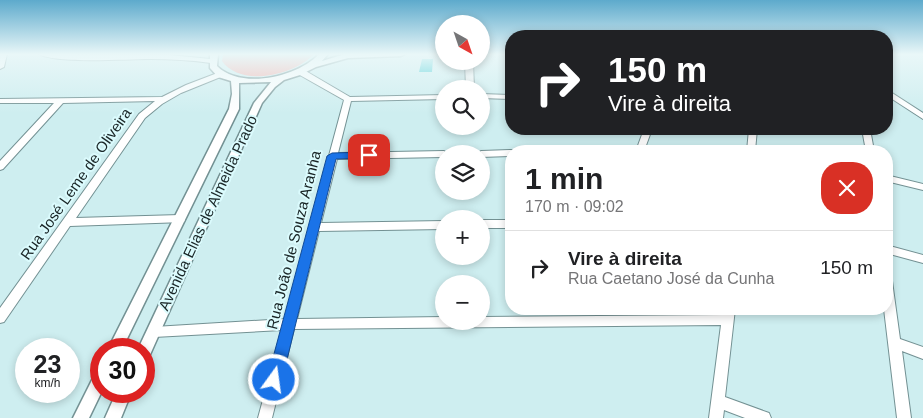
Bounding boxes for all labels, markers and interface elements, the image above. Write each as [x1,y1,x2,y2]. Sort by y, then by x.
north arrow [435,15,490,70]
map controls [435,15,490,330]
icon: right [525,50,590,115]
text: 150 m [608,50,707,89]
button: search [435,80,490,135]
text: Vire à direita [608,91,731,116]
street label: Rua José Leme de Oliveira [17,104,135,263]
street label: Avenida Elias de Almeida Prado [155,113,260,313]
pin [348,134,390,176]
icon: arrive [355,141,383,169]
button: layers [435,145,490,200]
street label: Rua João de Souza Aranha [263,148,324,331]
text: 1 min [525,162,603,195]
button: close [821,162,873,214]
text: 170 m · 09:02 [525,198,624,215]
button: + [435,210,490,265]
text: Vire à direita [568,248,682,269]
icon: right [525,254,553,282]
text: 150 m [820,257,873,278]
text: Rua Caetano José da Cunha [568,270,774,287]
button: − [435,275,490,330]
speed limit sign: 30 [90,338,155,403]
text: 23 [34,350,61,378]
position arrow [247,353,299,405]
text: km/h [34,376,61,390]

